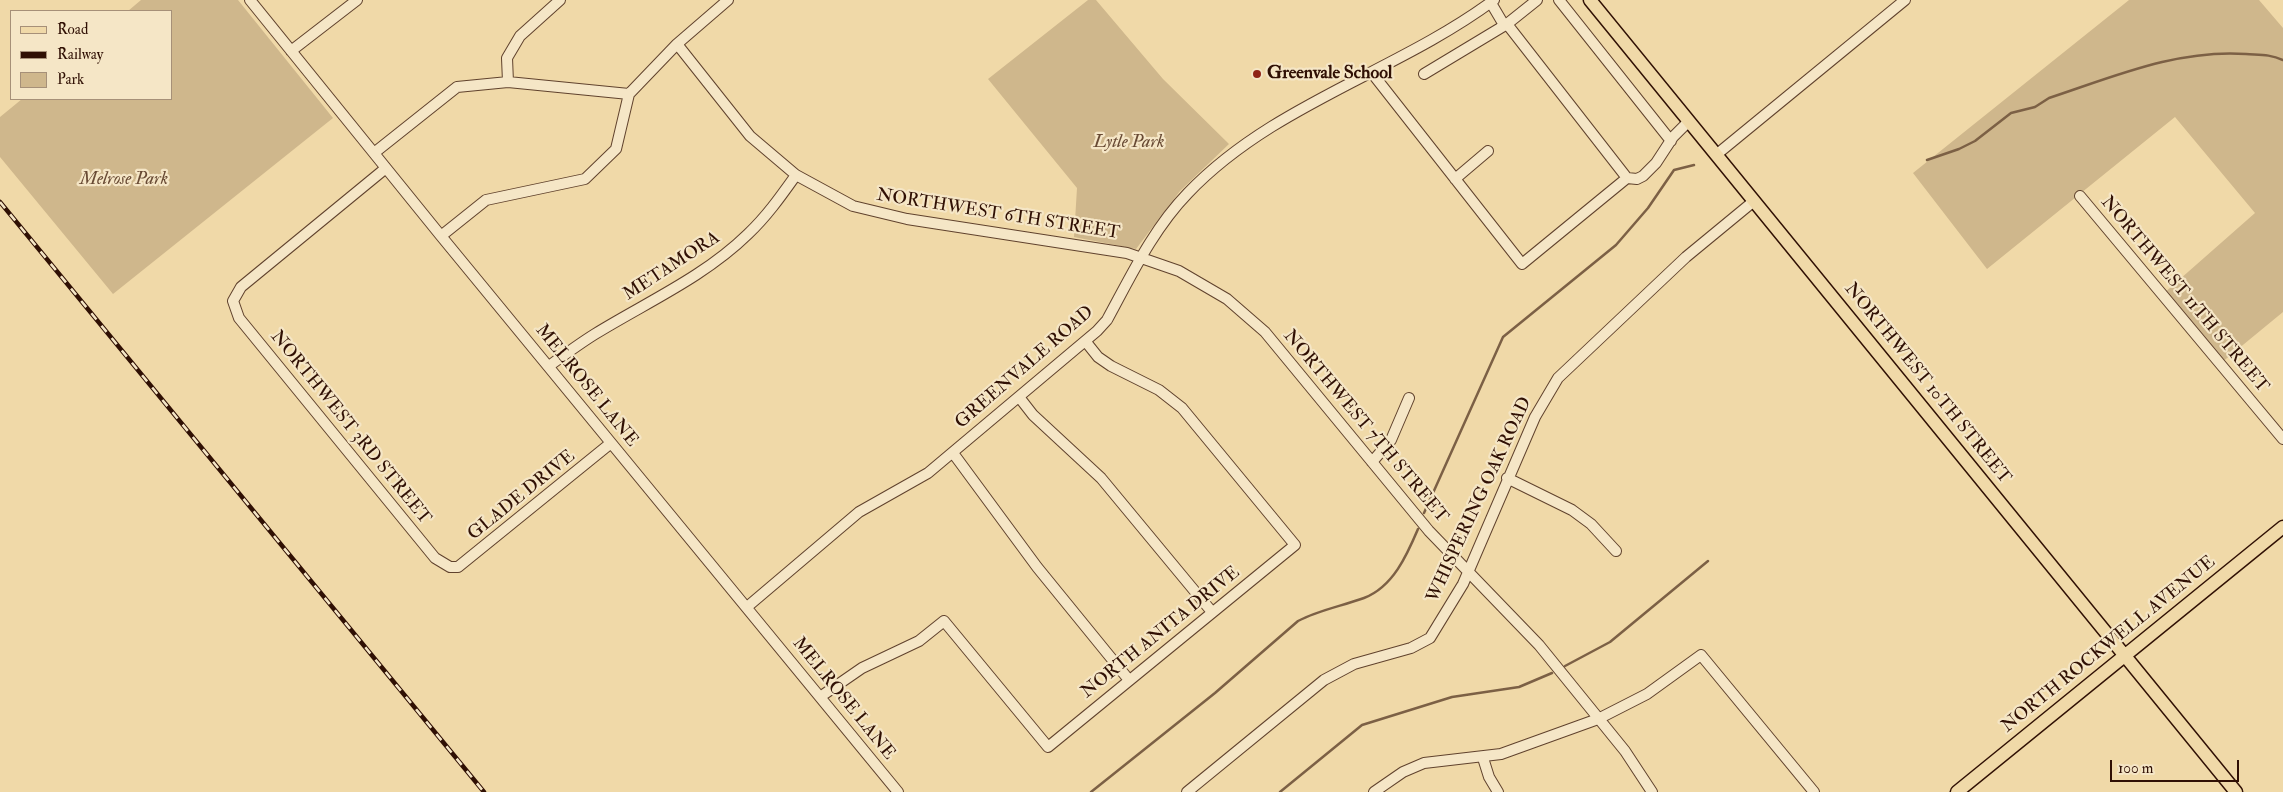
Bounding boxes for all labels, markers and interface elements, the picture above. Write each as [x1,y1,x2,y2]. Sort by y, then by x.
legend [10,10,172,100]
text: Road [57,20,88,39]
text: Railway [57,45,103,64]
place label: Greenvale School [1267,63,1392,85]
marker: Greenvale School [1251,68,1263,80]
text: Park [57,70,84,89]
park label: Lytle Park [1093,132,1165,154]
park label: Melrose Park [80,169,168,191]
street label: NORTHWEST 6TH STREET [875,185,1121,245]
street label: NORTHWEST 11TH STREET [2095,192,2273,398]
street label: METAMORA [620,228,724,306]
street label: NORTHWEST 10TH STREET [1839,279,2015,489]
street label: GREENVALE ROAD [951,302,1099,434]
street label: MELROSE LANE [530,320,642,452]
street label: NORTHWEST 7TH STREET [1278,326,1452,528]
street label: NORTHWEST 3RD STREET [265,327,435,529]
street label: WHISPERING OAK ROAD [1423,394,1537,606]
street label: GLADE DRIVE [464,446,580,546]
street label: NORTH ROCKWELL AVENUE [1998,552,2220,738]
street label: NORTH ANITA DRIVE [1077,562,1245,704]
street label: MELROSE LANE [787,633,899,765]
scale bar [2113,750,2242,782]
text: 100 m [2118,759,2153,778]

